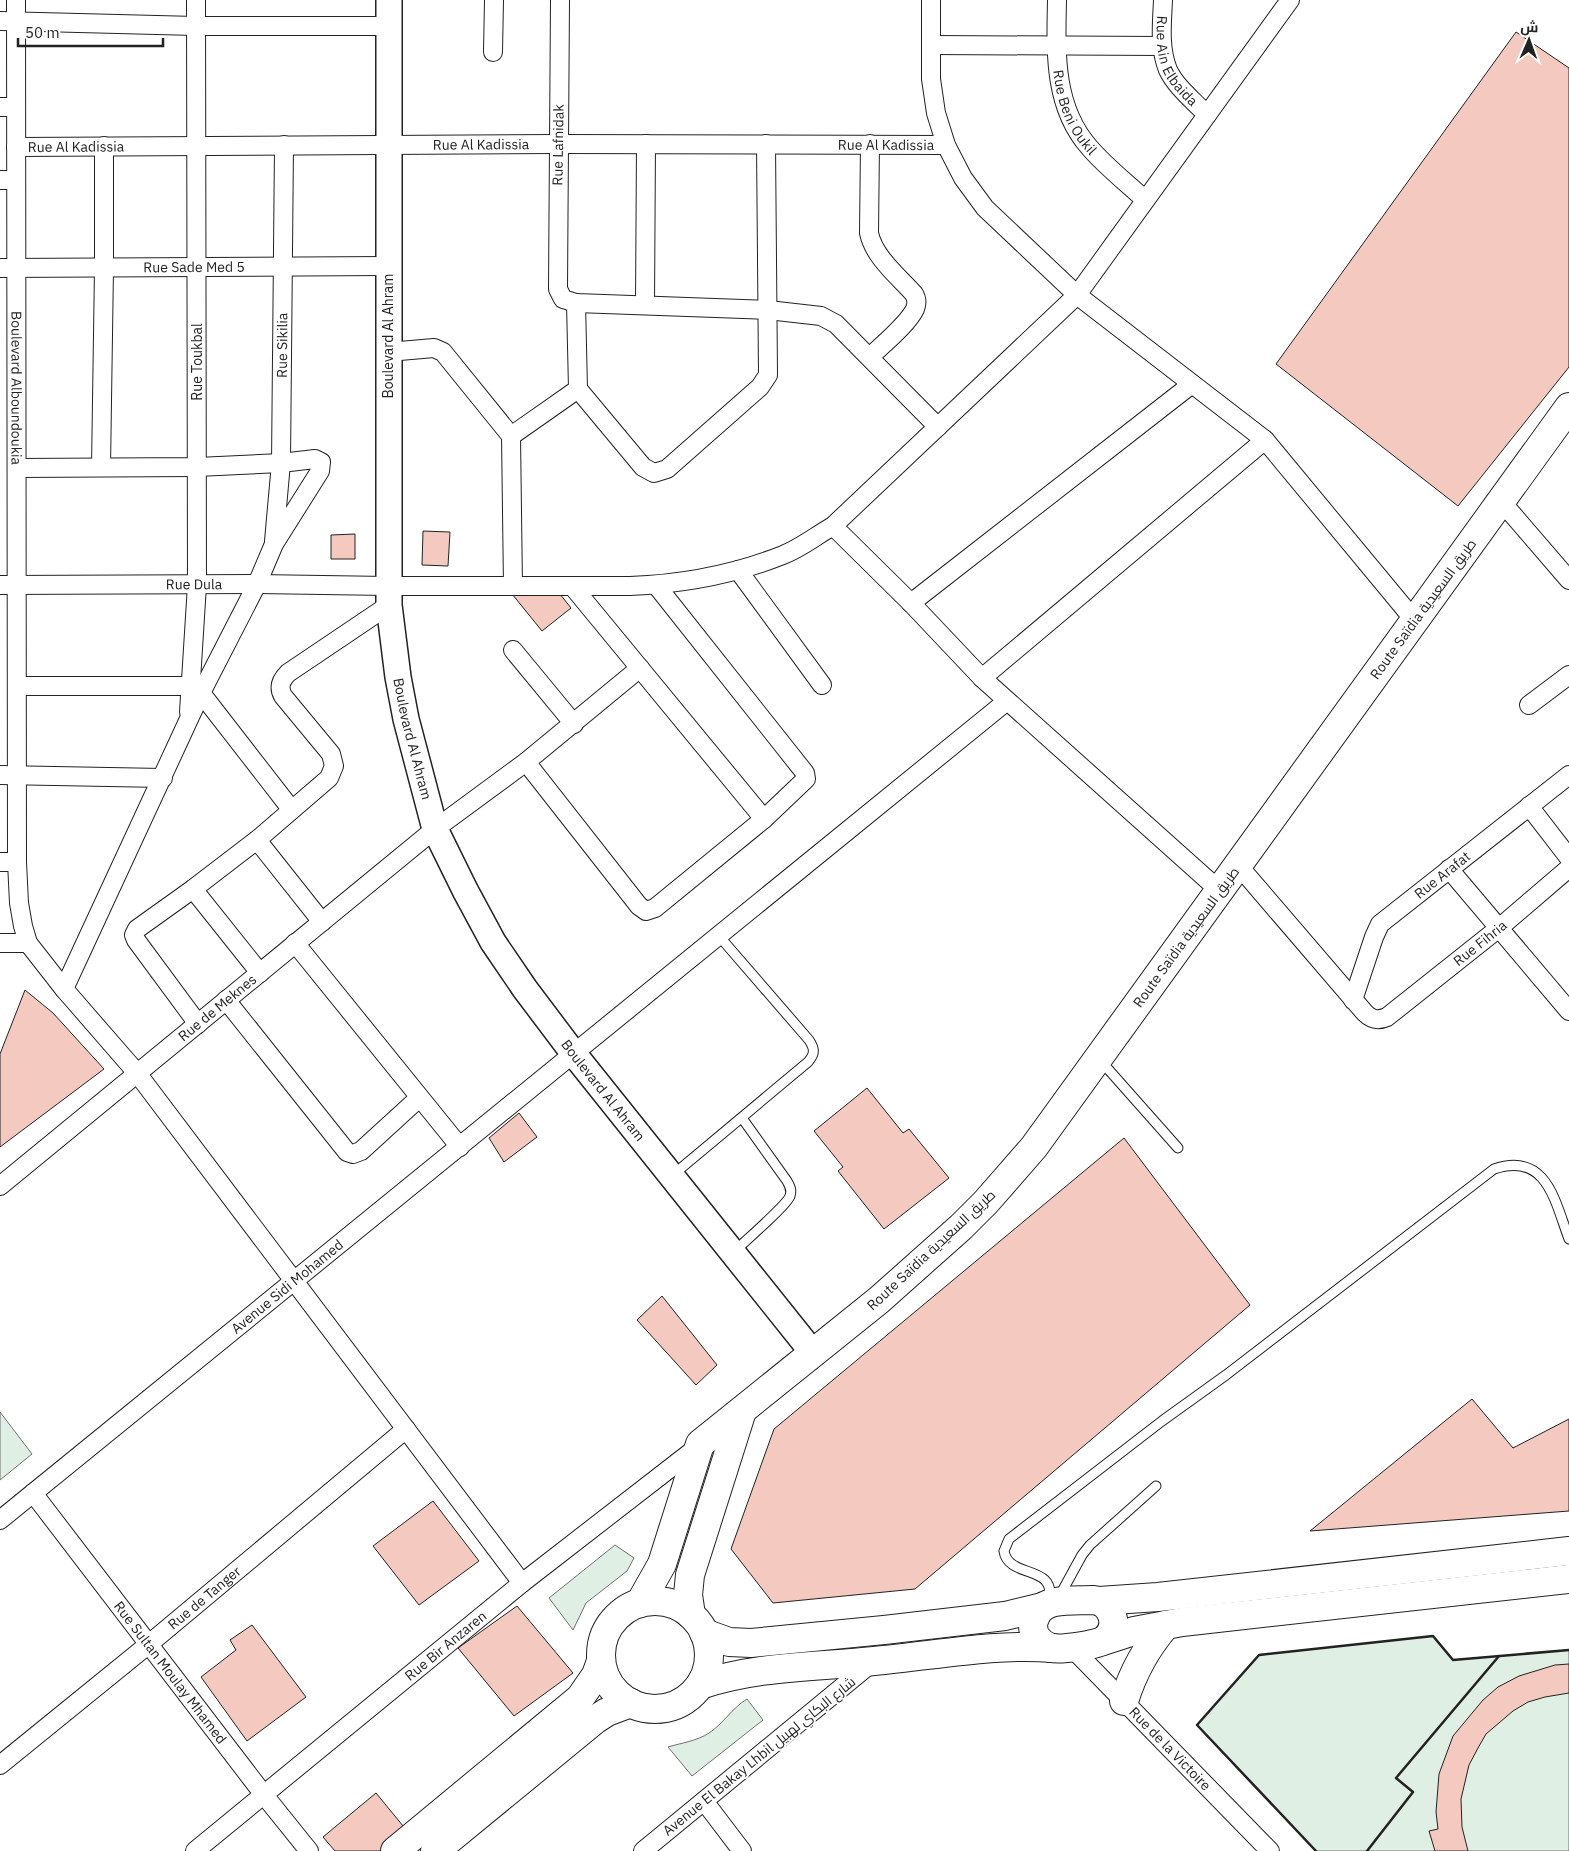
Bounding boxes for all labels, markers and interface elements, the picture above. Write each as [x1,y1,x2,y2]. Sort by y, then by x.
scale bar [18,15,162,47]
street label: Rue Ain Elbaida [1153,15,1202,110]
north arrow [1504,15,1554,65]
text: ش [1520,18,1539,36]
text: 50 m [25,23,60,42]
street label: Rue Beni Oukil [1049,69,1101,159]
street label: Rue Lafnidak [548,104,568,186]
street label: Rue Al Kadissia [433,135,530,154]
street label: Rue Al Kadissia [838,136,935,154]
street label: Rue Al Kadissia [28,137,125,156]
street label: Rue Sade Med 5 [143,258,245,276]
street label: Boulevard Al Ahram [379,274,397,398]
street label: Boulevard Alboundoukia [7,311,26,466]
street label: Rue Sikilia [273,312,291,378]
street label: Rue Toukbal [188,323,206,401]
street label: Route Saïdia طريق السعيدية [1366,535,1480,683]
street label: Rue Dula [166,575,223,593]
street label: Boulevard Al Ahram [389,676,436,802]
street label: Rue Arafat [1411,847,1474,903]
street label: Route Saïdia طريق السعيدية [1129,863,1243,1011]
street label: Rue Fihria [1450,916,1511,970]
street label: Rue de Meknes [174,970,260,1045]
street label: Boulevard Al Ahram [557,1036,649,1145]
street label: Route Saïdia طريق السعيدية [863,1186,999,1314]
street label: Avenue Sidi Mohamed [227,1236,347,1337]
street label: Rue de Tanger [164,1562,244,1633]
street label: Rue Sultan Moulay Mhamed [110,1598,231,1747]
street label: Rue Bir Anzaren [401,1607,490,1684]
street label: Avenue El Bakay Lhbil شارع البكاي لهبيل [659,1673,861,1842]
street label: Rue de la Victoire [1125,1703,1215,1794]

